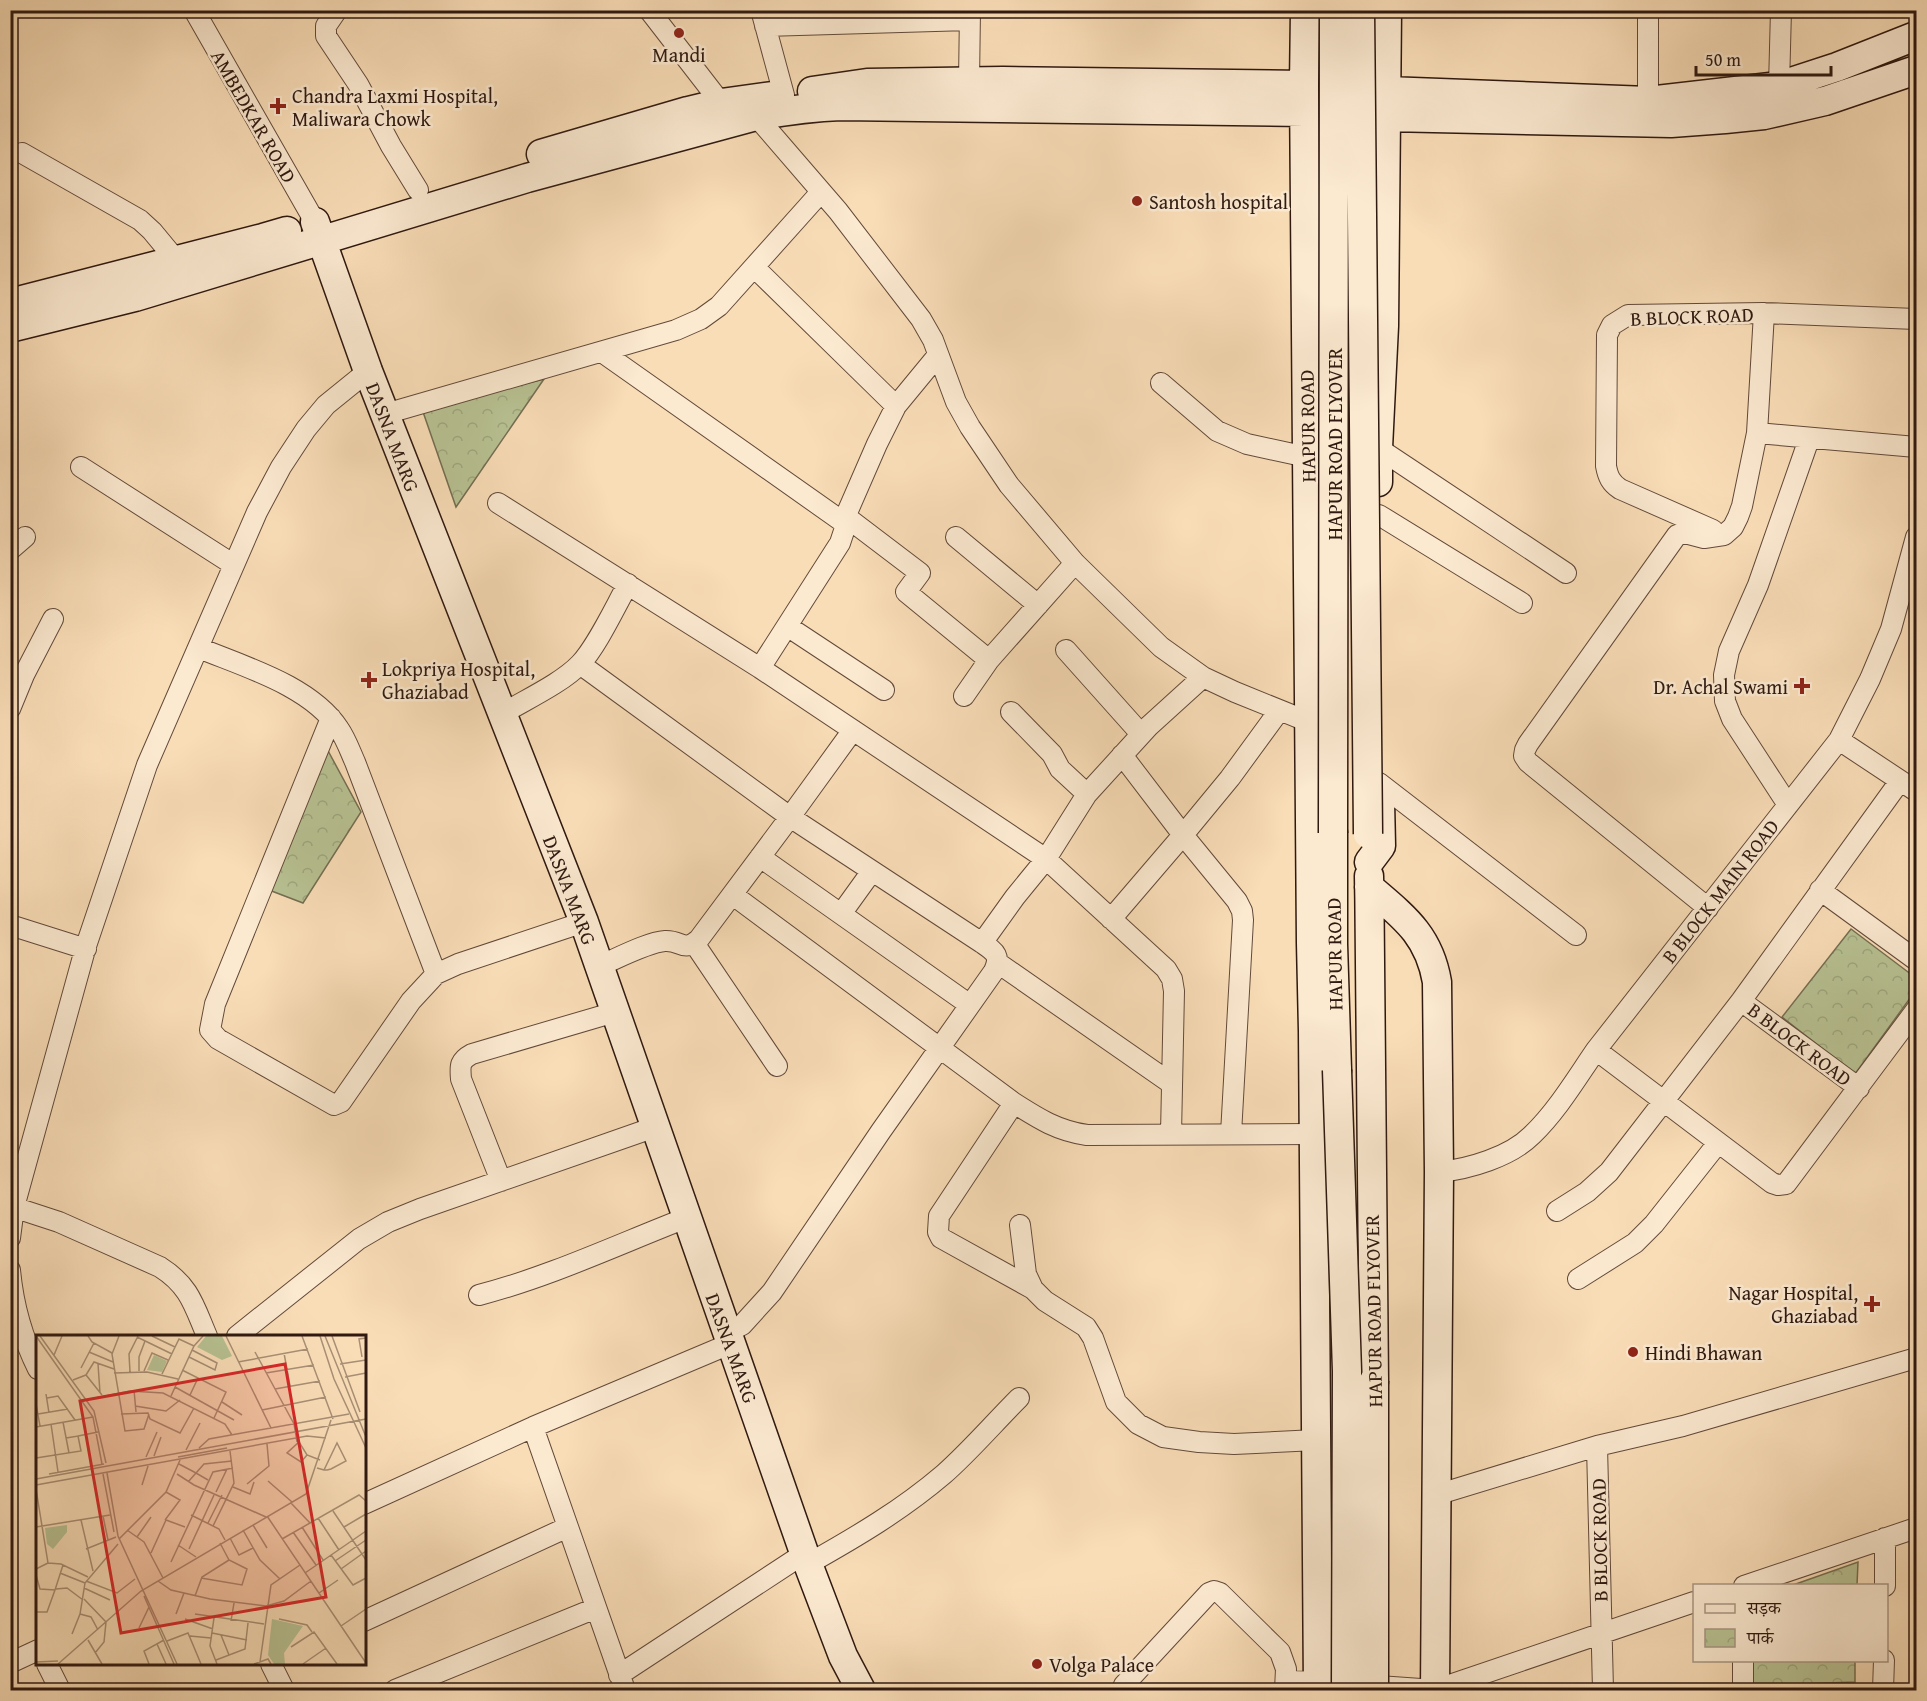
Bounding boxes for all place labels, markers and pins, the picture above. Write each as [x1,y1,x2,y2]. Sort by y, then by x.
marker: Mandi [672,26,686,40]
place label: Mandi [652,40,706,69]
place label: Chandra Laxmi Hospital, Maliwara Chowk [292,81,498,133]
marker: Chandra Laxmi Hospital, Maliwara Chowk [269,97,287,115]
place label: Santosh hospital [1149,187,1289,216]
marker: Santosh hospital [1130,194,1144,208]
place label: Lokpriya Hospital, Ghaziabad [382,654,535,706]
marker: Lokpriya Hospital, Ghaziabad [360,671,378,689]
place label: Dr. Achal Swami [1653,672,1788,701]
marker: Dr. Achal Swami [1793,677,1811,695]
place label: Nagar Hospital, Ghaziabad [1729,1278,1858,1330]
marker: Nagar Hospital, Ghaziabad [1863,1295,1881,1313]
place label: Hindi Bhawan [1645,1338,1762,1367]
marker: Hindi Bhawan [1626,1345,1640,1359]
place label: Volga Palace [1049,1650,1154,1679]
marker: Volga Palace [1030,1657,1044,1671]

